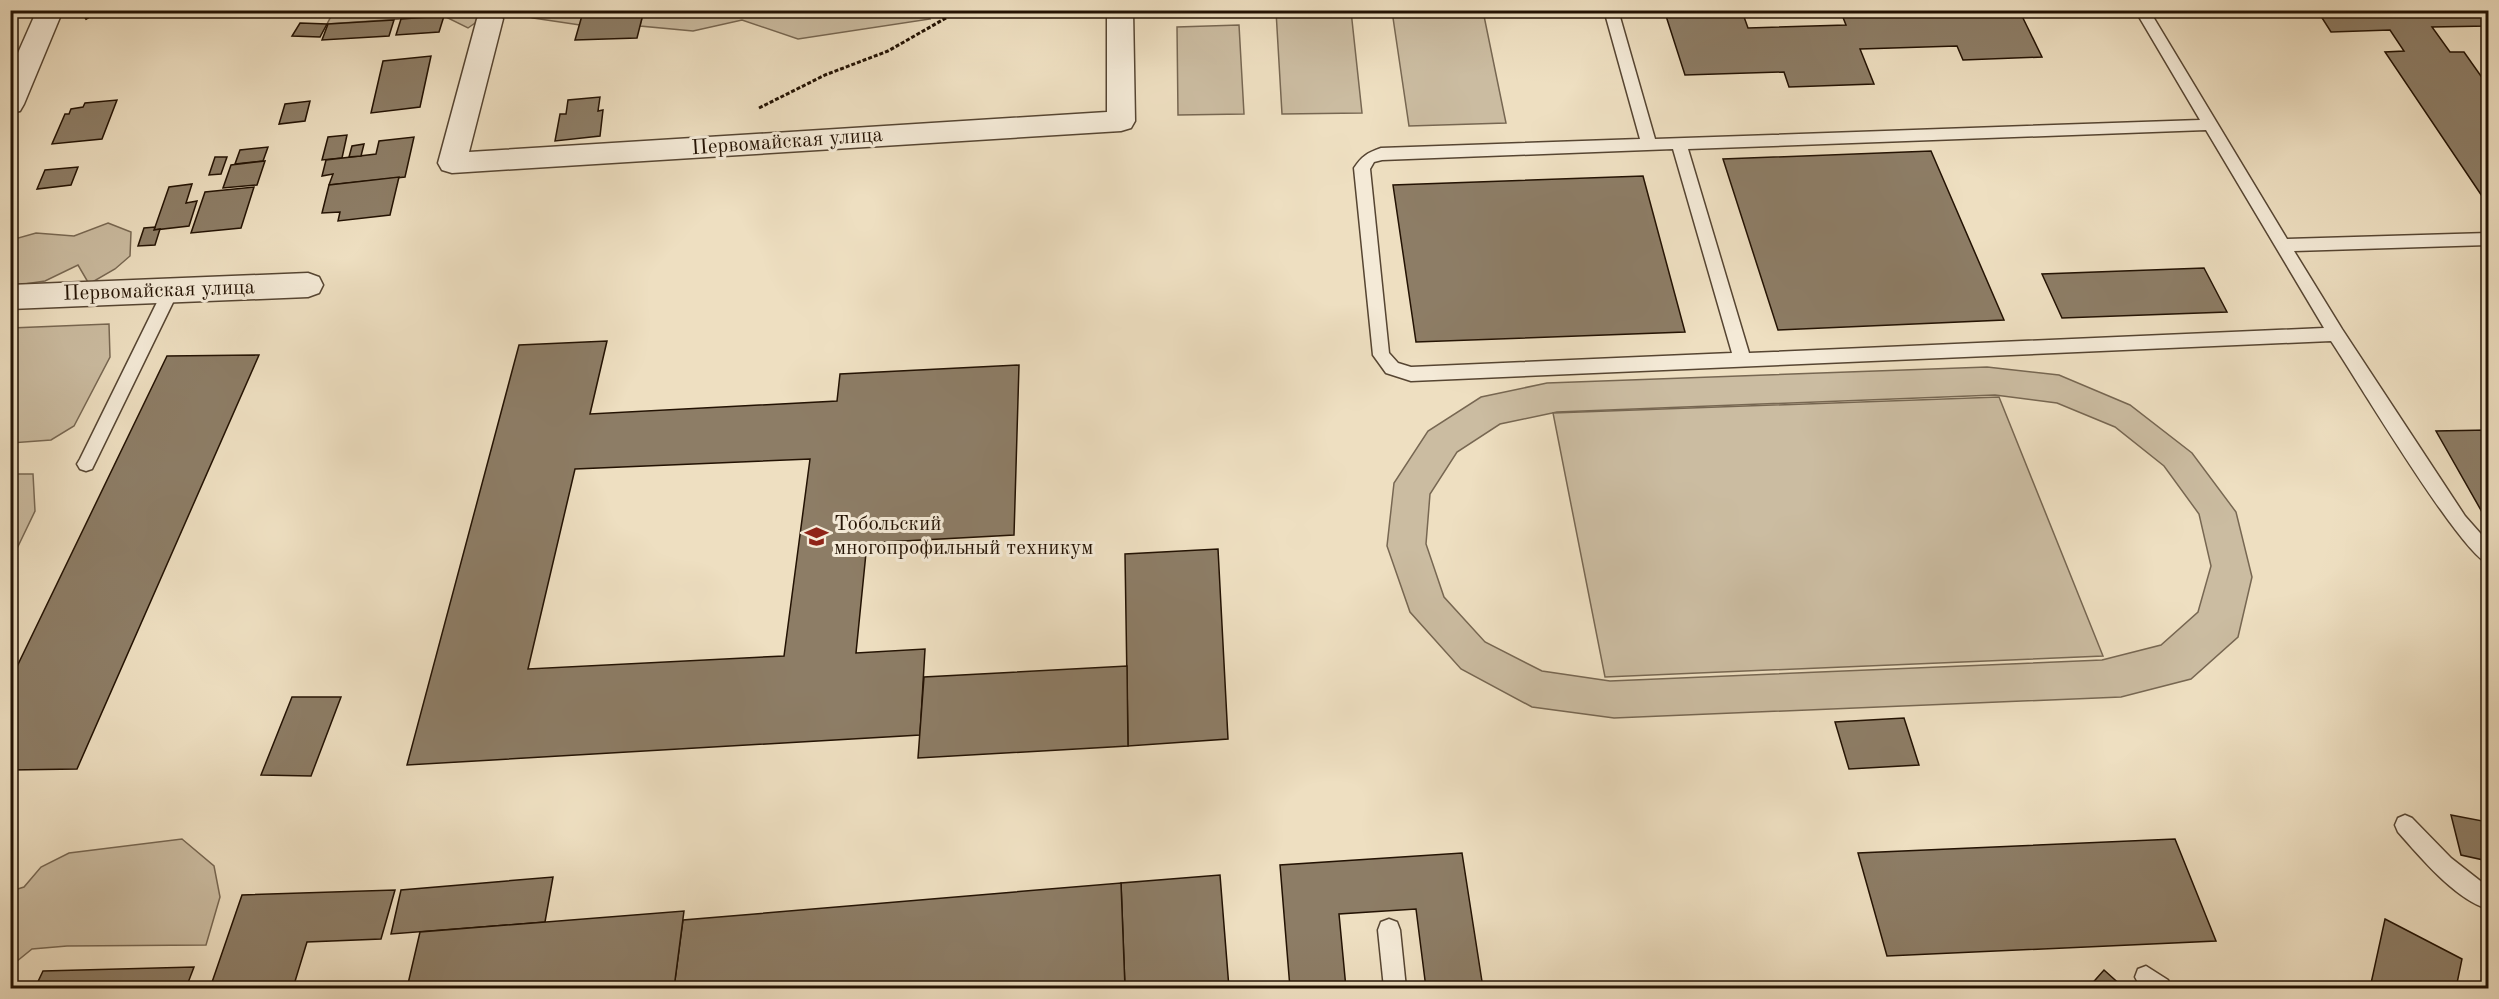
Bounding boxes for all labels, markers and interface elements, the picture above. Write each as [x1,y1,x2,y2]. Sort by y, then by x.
street label: Первомайская улица [691,125,883,159]
street label: Первомайская улица [63,277,255,305]
place label: Тобольский многопрофильный техникум [834,514,1093,559]
school or university icon: Тобольский многопрофильный техникум [803,523,829,549]

